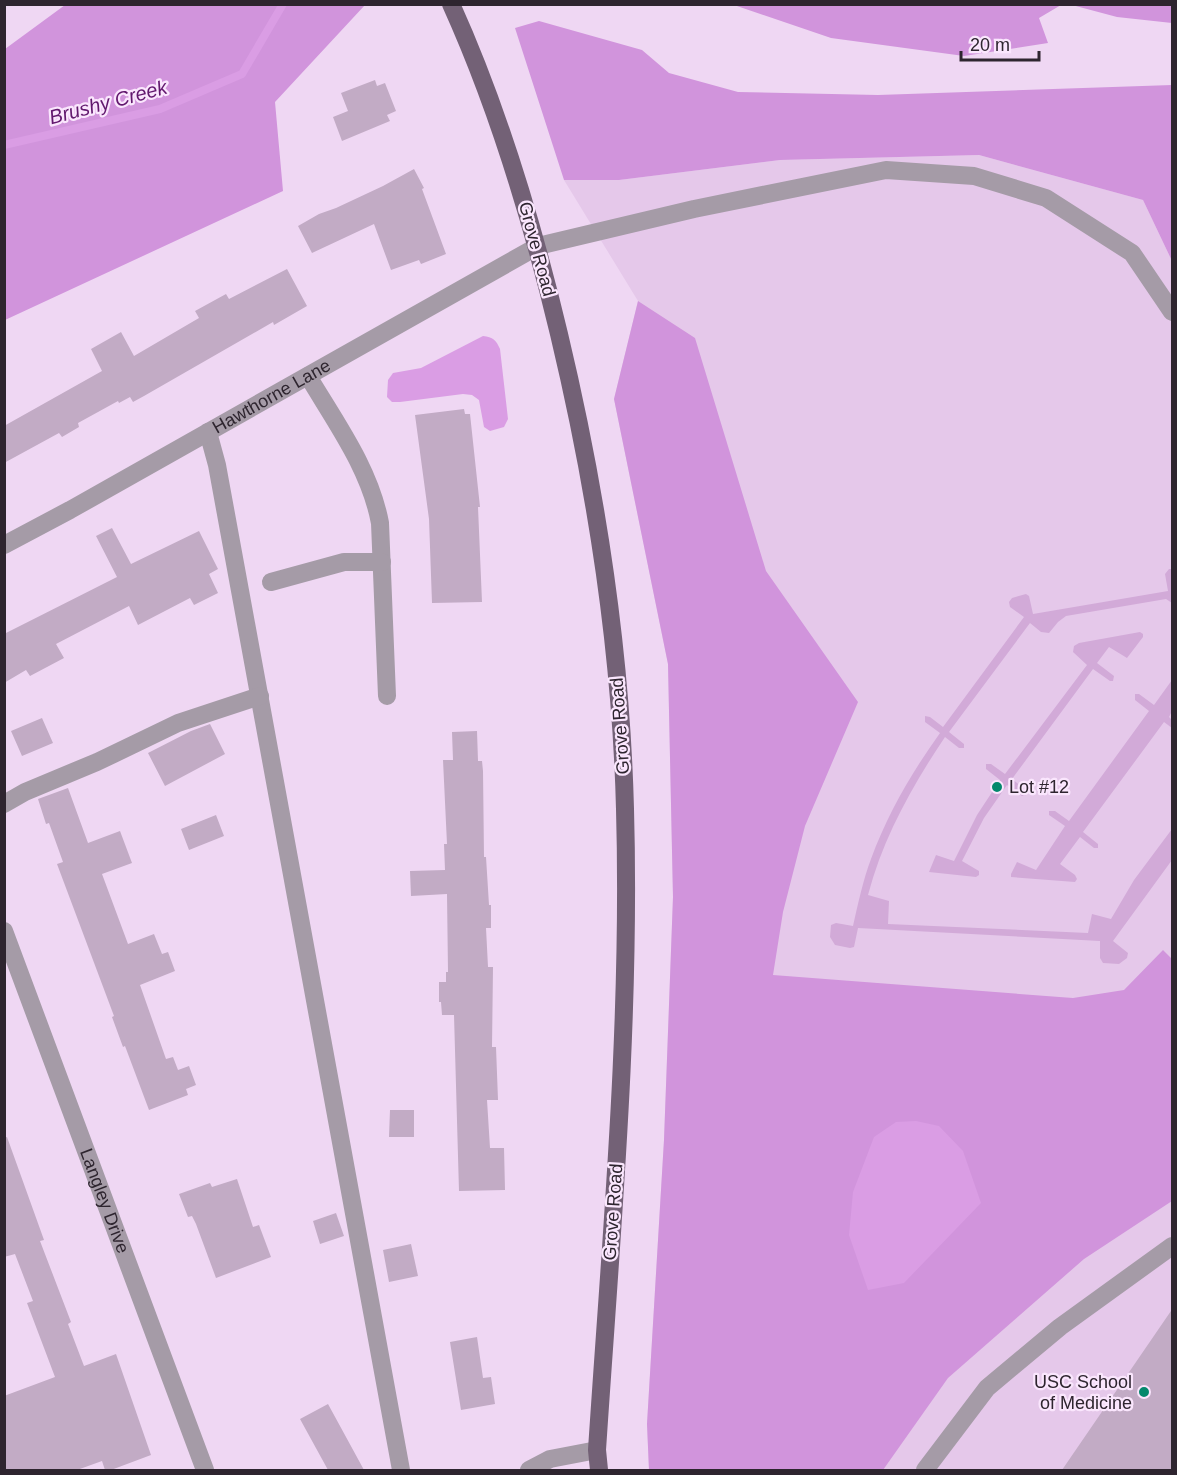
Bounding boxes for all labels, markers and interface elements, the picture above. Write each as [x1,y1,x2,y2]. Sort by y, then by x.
scale bar [961,24,1039,62]
text: 20 m [970,35,1010,55]
water label: Brushy Creek [47,75,170,128]
street label: Grove Road [515,200,559,298]
street label: Hawthorne Lane [209,355,334,438]
street label: Grove Road [607,677,633,775]
place label: Lot #12 [1009,777,1069,797]
marker: Lot #12 [990,780,1004,794]
street label: Langley Drive [76,1146,133,1256]
street label: Grove Road [600,1163,626,1261]
place label: USC School of Medicine [1034,1372,1132,1413]
marker: USC School of Medicine [1137,1385,1151,1399]

